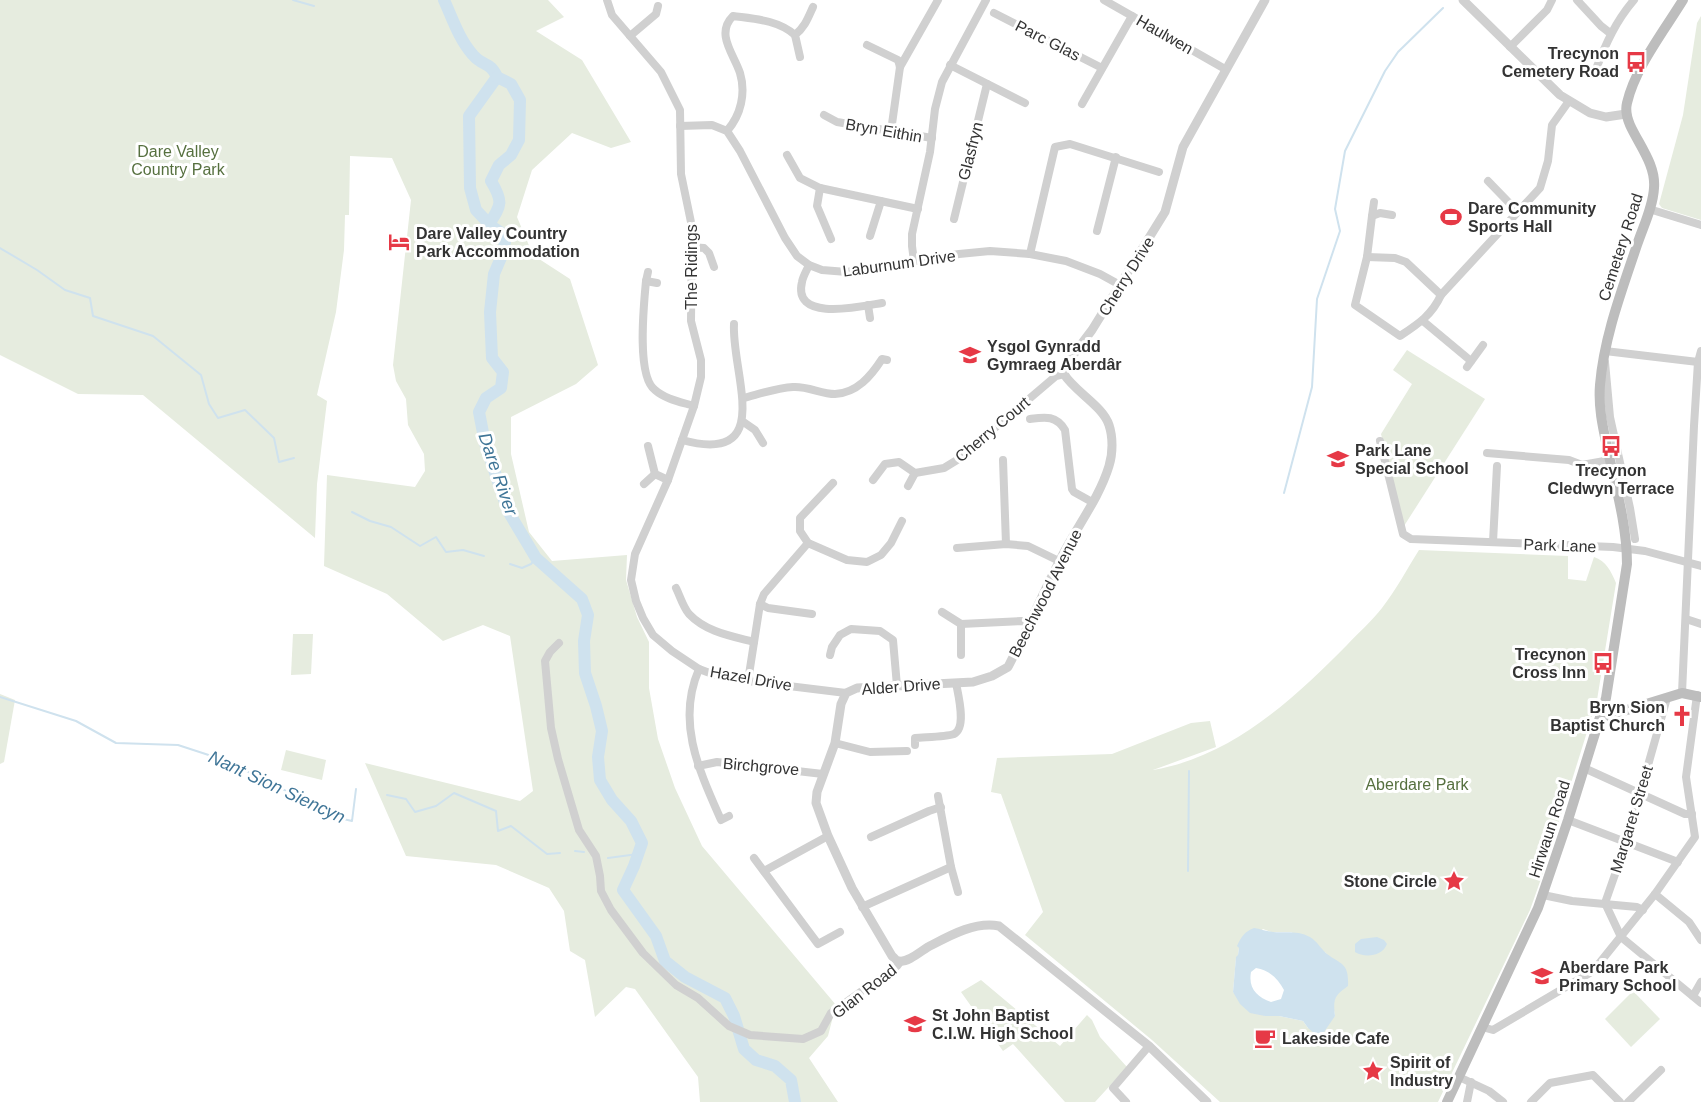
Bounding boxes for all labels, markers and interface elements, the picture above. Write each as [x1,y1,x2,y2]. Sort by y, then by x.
street label: Haulwen [1134,12,1196,57]
street label: Parc Glas [1013,17,1083,64]
place label: Trecynon Cemetery Road [1502,45,1619,80]
bus stop icon: Trecynon Cemetery Road [1624,50,1648,74]
street label: Bryn Eithin [844,115,923,146]
street label: Glasfryn [955,120,986,182]
park label: Dare Valley Country Park [131,143,226,178]
street label: Cemetery Road [1595,191,1646,303]
place label: Dare Community Sports Hall [1468,200,1596,235]
sports icon: Dare Community Sports Hall [1439,205,1463,229]
street label: The Ridings [683,224,700,310]
place label: Dare Valley Country Park Accommodation [416,225,580,260]
hotel icon: Dare Valley Country Park Accommodation [387,230,411,254]
street label: Cherry Drive [1095,234,1157,319]
street label: Laburnum Drive [842,247,957,280]
place label: Ysgol Gynradd Gymraeg Aberdâr [987,338,1122,373]
school or university icon: Ysgol Gynradd Gymraeg Aberdâr [958,343,982,367]
street label: Cherry Court [952,393,1033,465]
water label: Dare River [475,430,522,519]
bus stop icon: Trecynon Cledwyn Terrace [1599,434,1623,458]
place label: Park Lane Special School [1355,442,1469,477]
school or university icon: Park Lane Special School [1326,447,1350,471]
place label: Trecynon Cledwyn Terrace [1548,462,1675,497]
street label: Beechwood Avenue [1006,526,1085,660]
street label: Park Lane [1523,536,1597,555]
place label: Trecynon Cross Inn [1512,646,1586,681]
bus stop icon: Trecynon Cross Inn [1591,651,1615,675]
street label: Hazel Drive [709,663,793,694]
street label: Alder Drive [861,675,941,698]
place label: Bryn Sion Baptist Church [1550,699,1665,734]
church icon: Bryn Sion Baptist Church [1670,704,1694,728]
water label: Nant Sion Siencyn [206,747,348,827]
street label: Birchgrove [722,755,800,778]
street label: Margaret Street [1607,763,1656,875]
park label: Aberdare Park [1365,776,1470,793]
street label: Hirwaun Road [1526,778,1573,880]
place icon: Stone Circle [1442,869,1466,893]
place label: Stone Circle [1344,873,1437,890]
place label: Aberdare Park Primary School [1559,959,1676,994]
street label: Glan Road [829,961,900,1022]
school or university icon: Aberdare Park Primary School [1530,964,1554,988]
place label: St John Baptist C.I.W. High School [932,1007,1073,1042]
school or university icon: St John Baptist C.I.W. High School [903,1012,927,1036]
cafe icon: Lakeside Cafe [1253,1026,1277,1050]
place label: Lakeside Cafe [1282,1030,1390,1047]
place label: Spirit of Industry [1390,1054,1453,1089]
place icon: Spirit of Industry [1361,1059,1385,1083]

